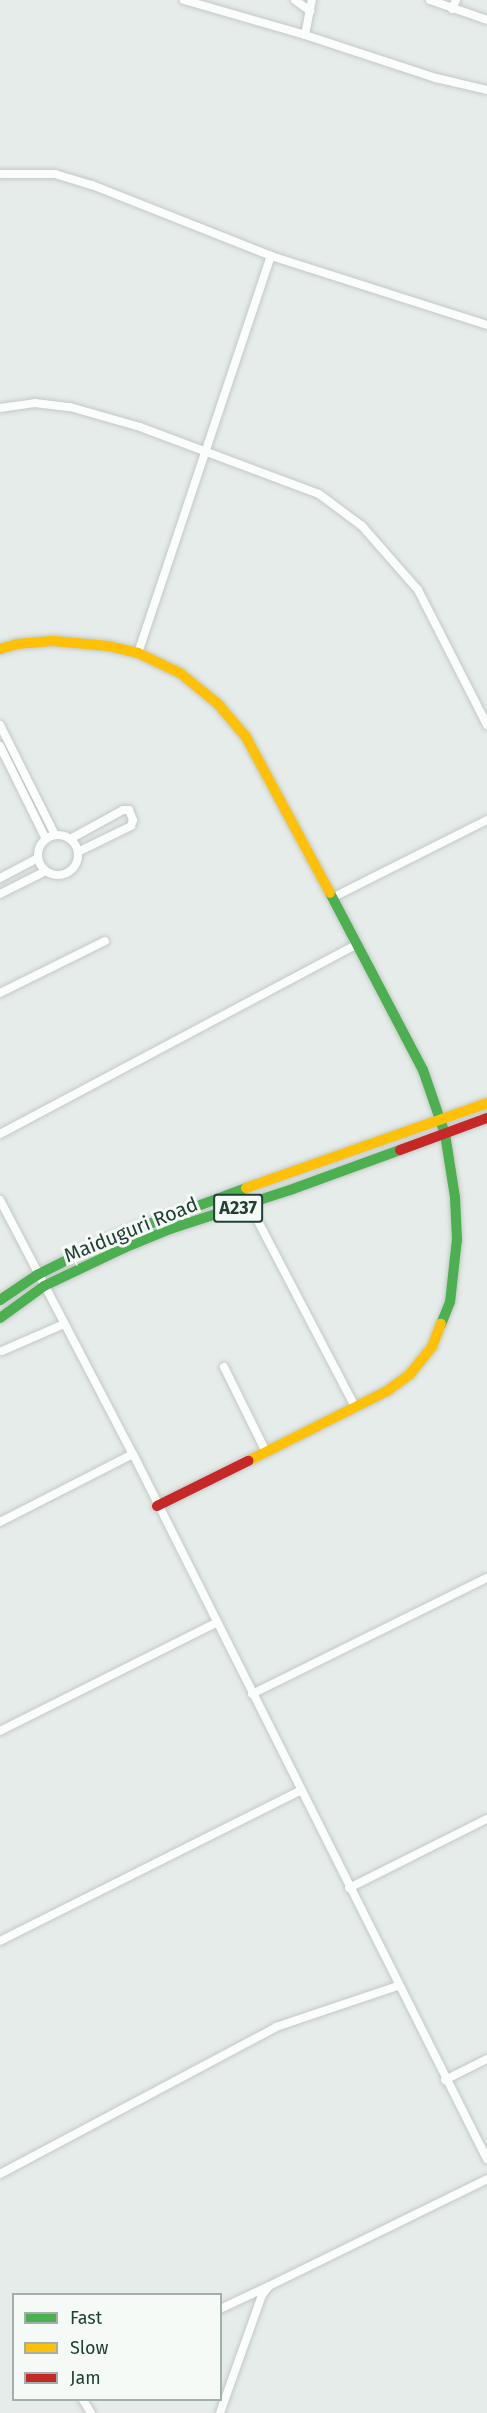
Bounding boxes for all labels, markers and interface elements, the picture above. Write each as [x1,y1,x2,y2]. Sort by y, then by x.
street label: Maiduguri Road [61,1192,201,1268]
road number: A237 [212,1193,264,1223]
legend [12,2293,222,2401]
text: Fast [70,2307,102,2329]
text: Slow [70,2337,108,2359]
text: Jam [70,2367,101,2389]

